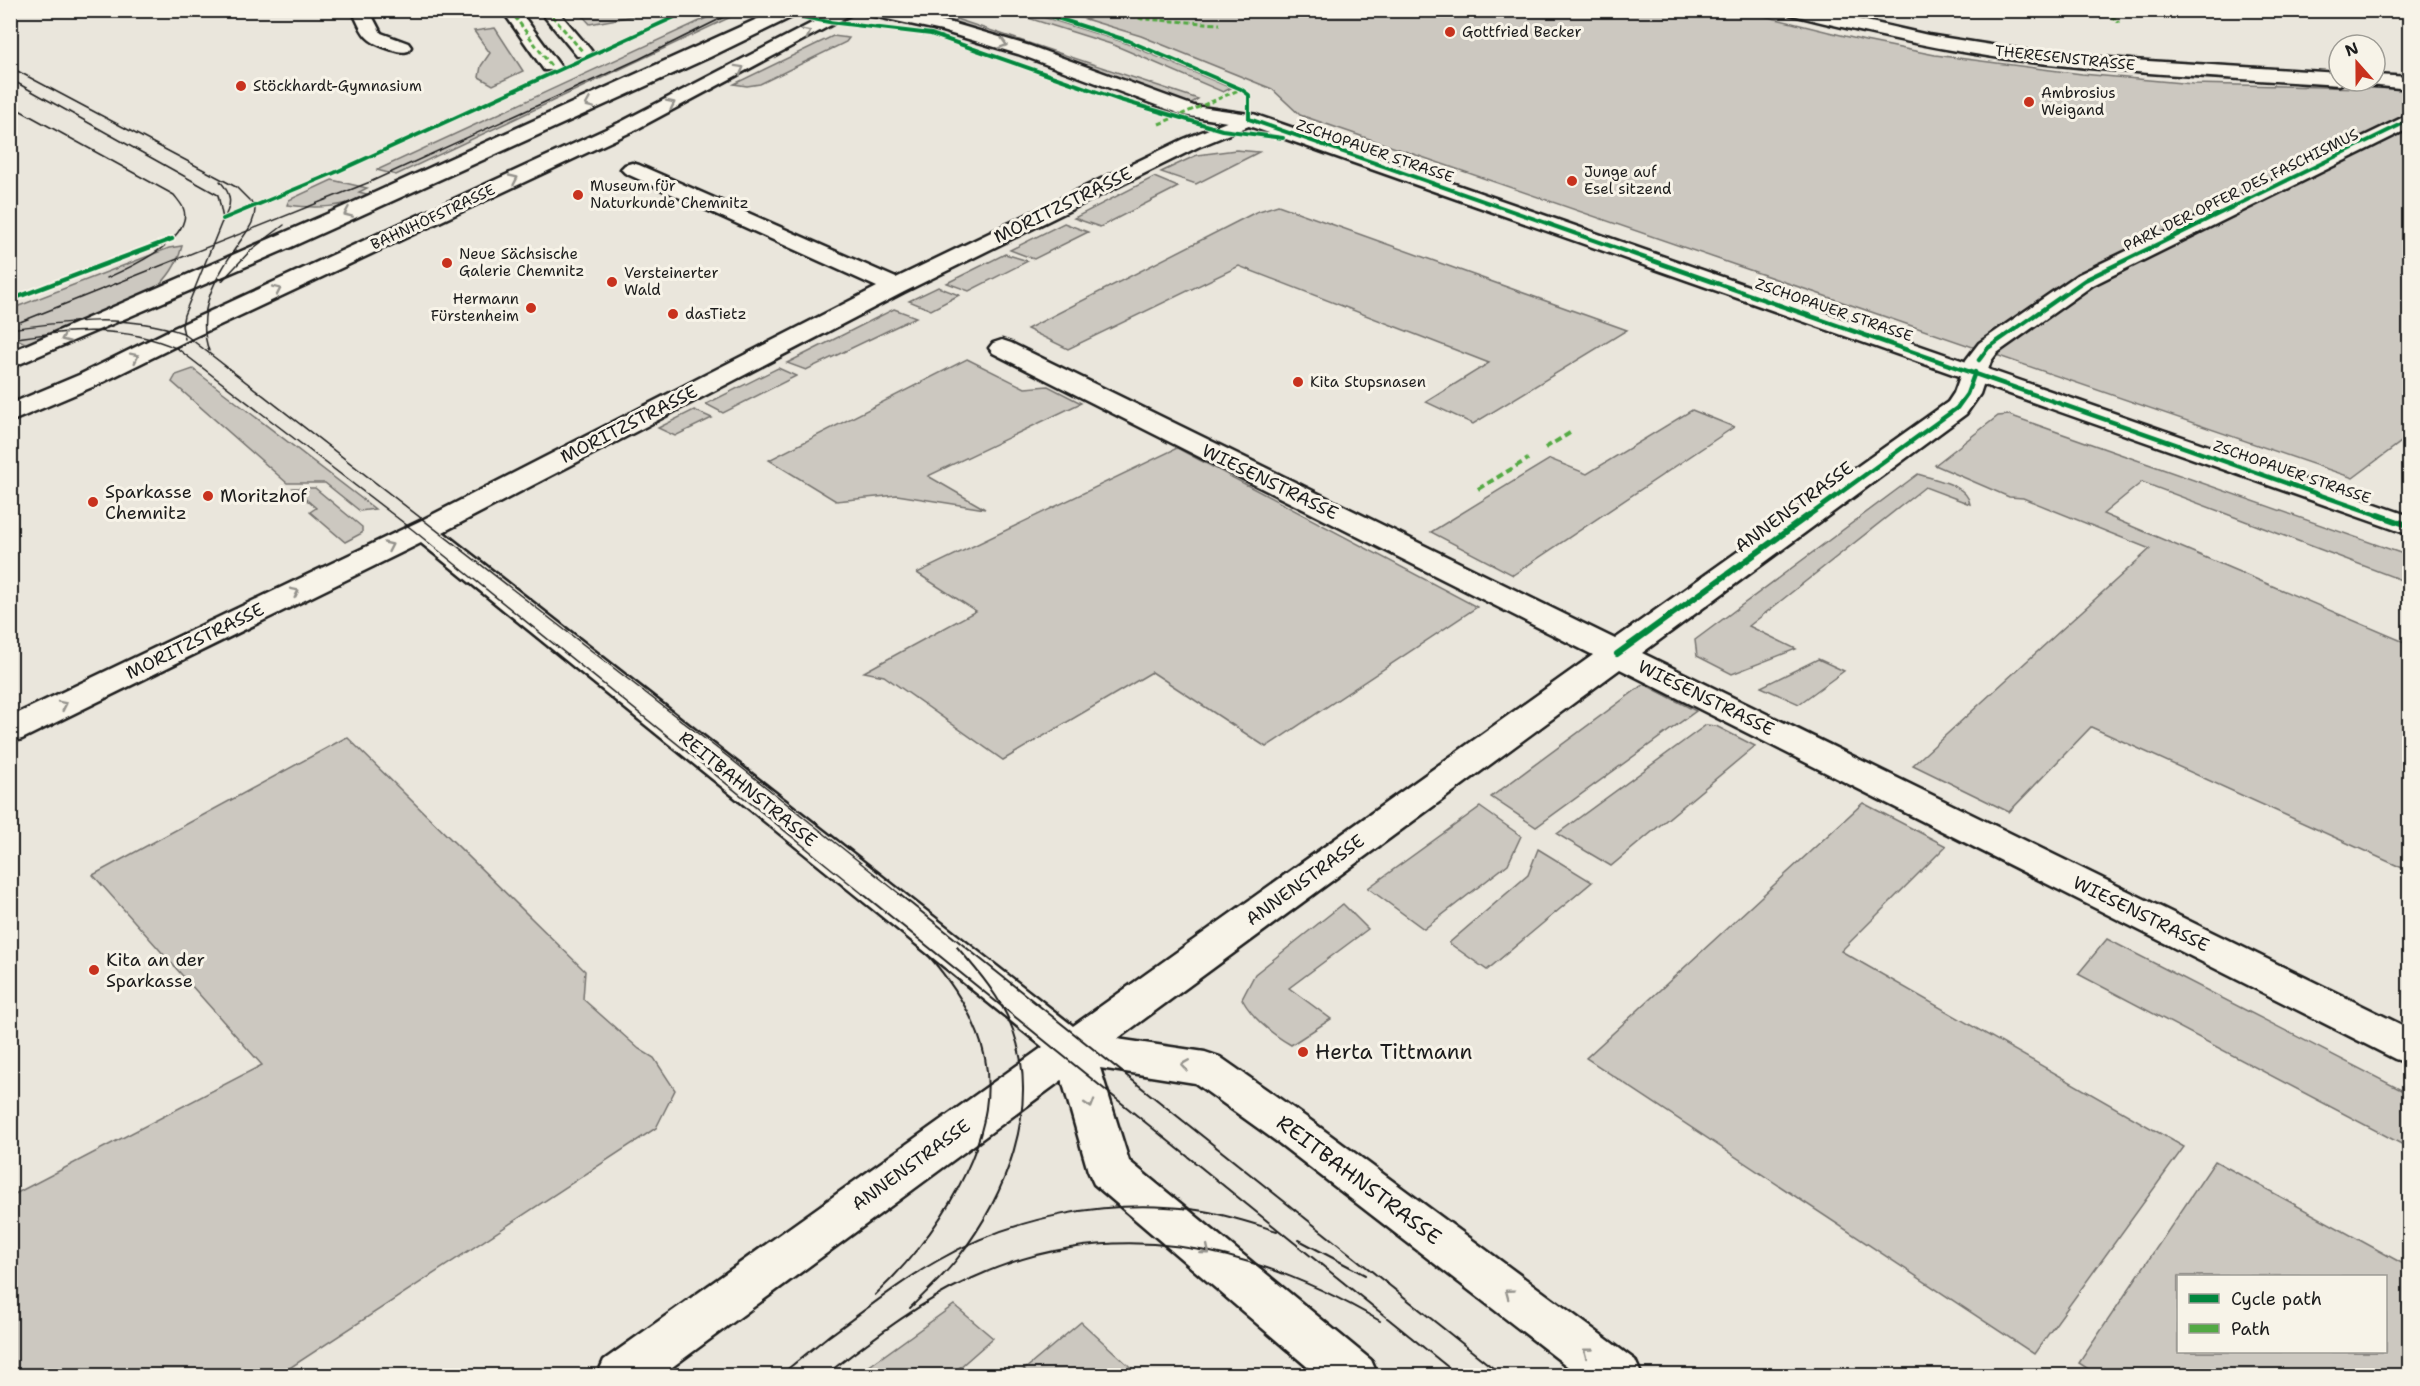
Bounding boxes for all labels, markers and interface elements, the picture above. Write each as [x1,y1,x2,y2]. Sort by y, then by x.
place label: Gottfried Becker [1462,22,1582,42]
marker: Gottfried Becker [1443,25,1457,39]
one-way arrow [801,29,811,40]
north arrow [2327,33,2387,93]
one-way arrow [997,36,1007,49]
text: N [2342,37,2361,62]
street label: THERESENSTRASSE [1994,41,2136,75]
one-way arrow [734,64,744,76]
place label: Stöckhardt-Gymnasium [253,76,422,96]
marker: Stöckhardt-Gymnasium [234,79,248,93]
place label: Ambrosius Weigand [2041,83,2116,120]
marker: Ambrosius Weigand [2022,95,2036,109]
one-way arrow [584,97,595,109]
one-way arrow [665,100,675,111]
street label: ZSCHOPAUER STRASSE [1294,115,1456,187]
street label: PARK DER OPFER DES FASCHISMUS [2120,124,2362,256]
street label: MORITZSTRASSE [990,161,1136,249]
place label: Junge auf Esel sitzend [1584,162,1672,199]
one-way arrow [508,174,519,186]
marker: Junge auf Esel sitzend [1565,174,1579,188]
place label: Museum für Naturkunde Chemnitz [590,176,749,213]
street label: BAHNHOFSTRASSE [368,179,498,255]
marker: Museum für Naturkunde Chemnitz [571,188,585,202]
one-way arrow [344,206,355,218]
place label: Neue Sächsische Galerie Chemnitz [459,244,584,281]
marker: Neue Sächsische Galerie Chemnitz [440,256,454,270]
place label: Versteinerter Wald [624,263,719,300]
street label: ZSCHOPAUER STRASSE [1753,274,1915,346]
marker: Versteinerter Wald [605,275,619,289]
one-way arrow [271,285,282,297]
place label: Hermann Fürstenheim [431,289,519,326]
marker: Hermann Fürstenheim [524,301,538,315]
place label: dasTietz [685,304,747,324]
marker: dasTietz [666,307,680,321]
one-way arrow [60,331,71,343]
one-way arrow [129,353,140,364]
place label: Kita Stupsnasen [1310,372,1426,392]
marker: Kita Stupsnasen [1291,375,1305,389]
street label: MORITZSTRASSE [556,379,702,469]
street label: ZSCHOPAUER STRASSE [2211,436,2373,508]
street label: WIESENSTRASSE [1198,439,1342,525]
street label: ANNENSTRASSE [1730,456,1858,558]
place label: Sparkasse Chemnitz [105,480,192,525]
place label: Moritzhof [220,484,308,508]
marker: Moritzhof [201,489,215,503]
marker: Sparkasse Chemnitz [86,495,100,509]
one-way arrow [383,541,394,553]
one-way arrow [288,587,299,599]
street label: MORITZSTRASSE [122,597,268,685]
street label: WIESENSTRASSE [1634,655,1778,741]
one-way arrow [57,701,67,712]
street label: REITBAHNSTRASSE [674,726,822,852]
street label: ANNENSTRASSE [1241,829,1369,931]
street label: WIESENSTRASSE [2069,871,2213,957]
place label: Kita an der Sparkasse [106,948,205,993]
marker: Kita an der Sparkasse [87,963,101,977]
place label: Herta Tittmann [1315,1038,1473,1066]
marker: Herta Tittmann [1296,1045,1310,1059]
one-way arrow [1180,1059,1189,1071]
one-way arrow [1083,1098,1095,1109]
street label: REITBAHNSTRASSE [1271,1109,1447,1251]
street label: ANNENSTRASSE [847,1114,975,1216]
one-way arrow [1199,1244,1210,1255]
legend [2177,1275,2387,1353]
text: Cycle path [2231,1287,2322,1311]
one-way arrow [1505,1289,1516,1300]
text: Path [2231,1317,2270,1341]
one-way arrow [1582,1348,1593,1359]

